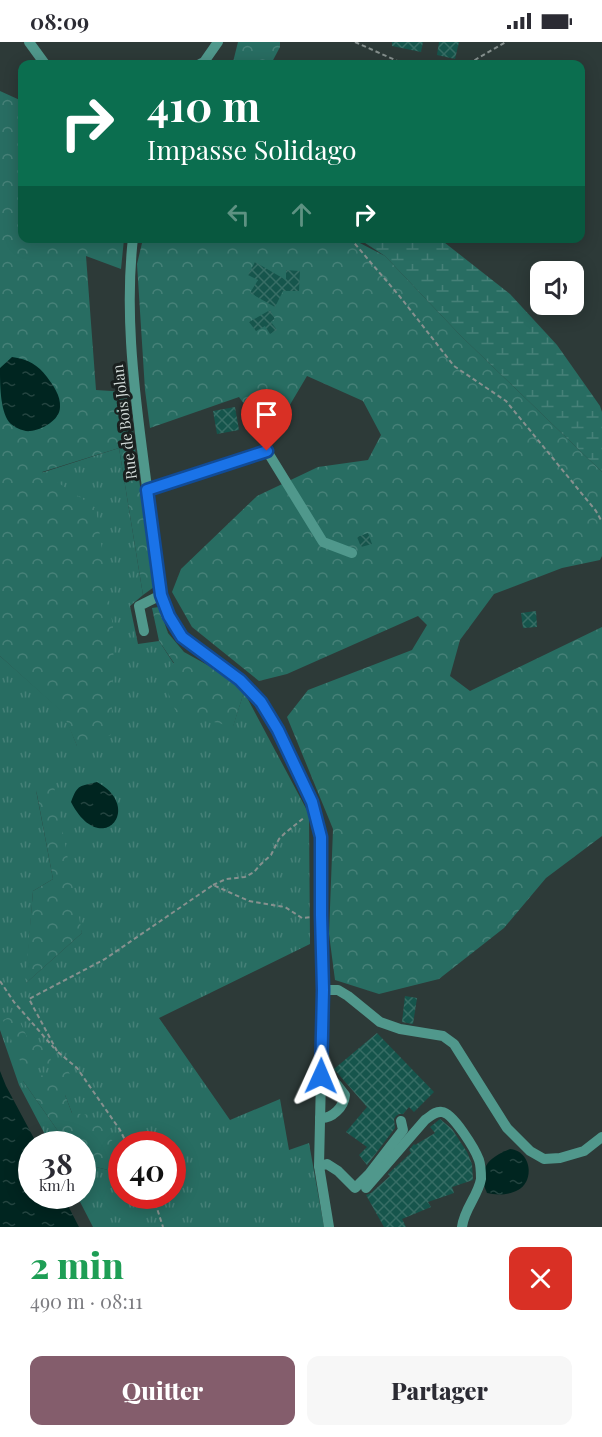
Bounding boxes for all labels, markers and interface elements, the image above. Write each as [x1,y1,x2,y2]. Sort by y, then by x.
text: 08:09 [30,6,89,36]
text: 410 m [147,77,260,133]
icon: right [48,84,126,162]
text: Impasse Solidago [147,131,356,167]
icon: left [222,198,255,231]
icon: ahead [285,198,318,231]
icon: right [348,198,381,231]
map controls [530,261,584,315]
button: sound [530,261,584,315]
street label: Rue de Bois Jolan [107,363,141,481]
pin [241,389,292,451]
icon: arrive [250,398,283,431]
position arrow [289,1044,353,1108]
speed limit sign: 40 [108,1131,186,1209]
text: 38 [41,1143,73,1183]
text: km/h [39,1175,75,1195]
text: 2 min [30,1240,124,1288]
button: close [509,1247,572,1310]
text: 490 m · 08:11 [30,1287,143,1314]
button: Quitter [30,1356,295,1425]
button: Partager [307,1356,572,1425]

